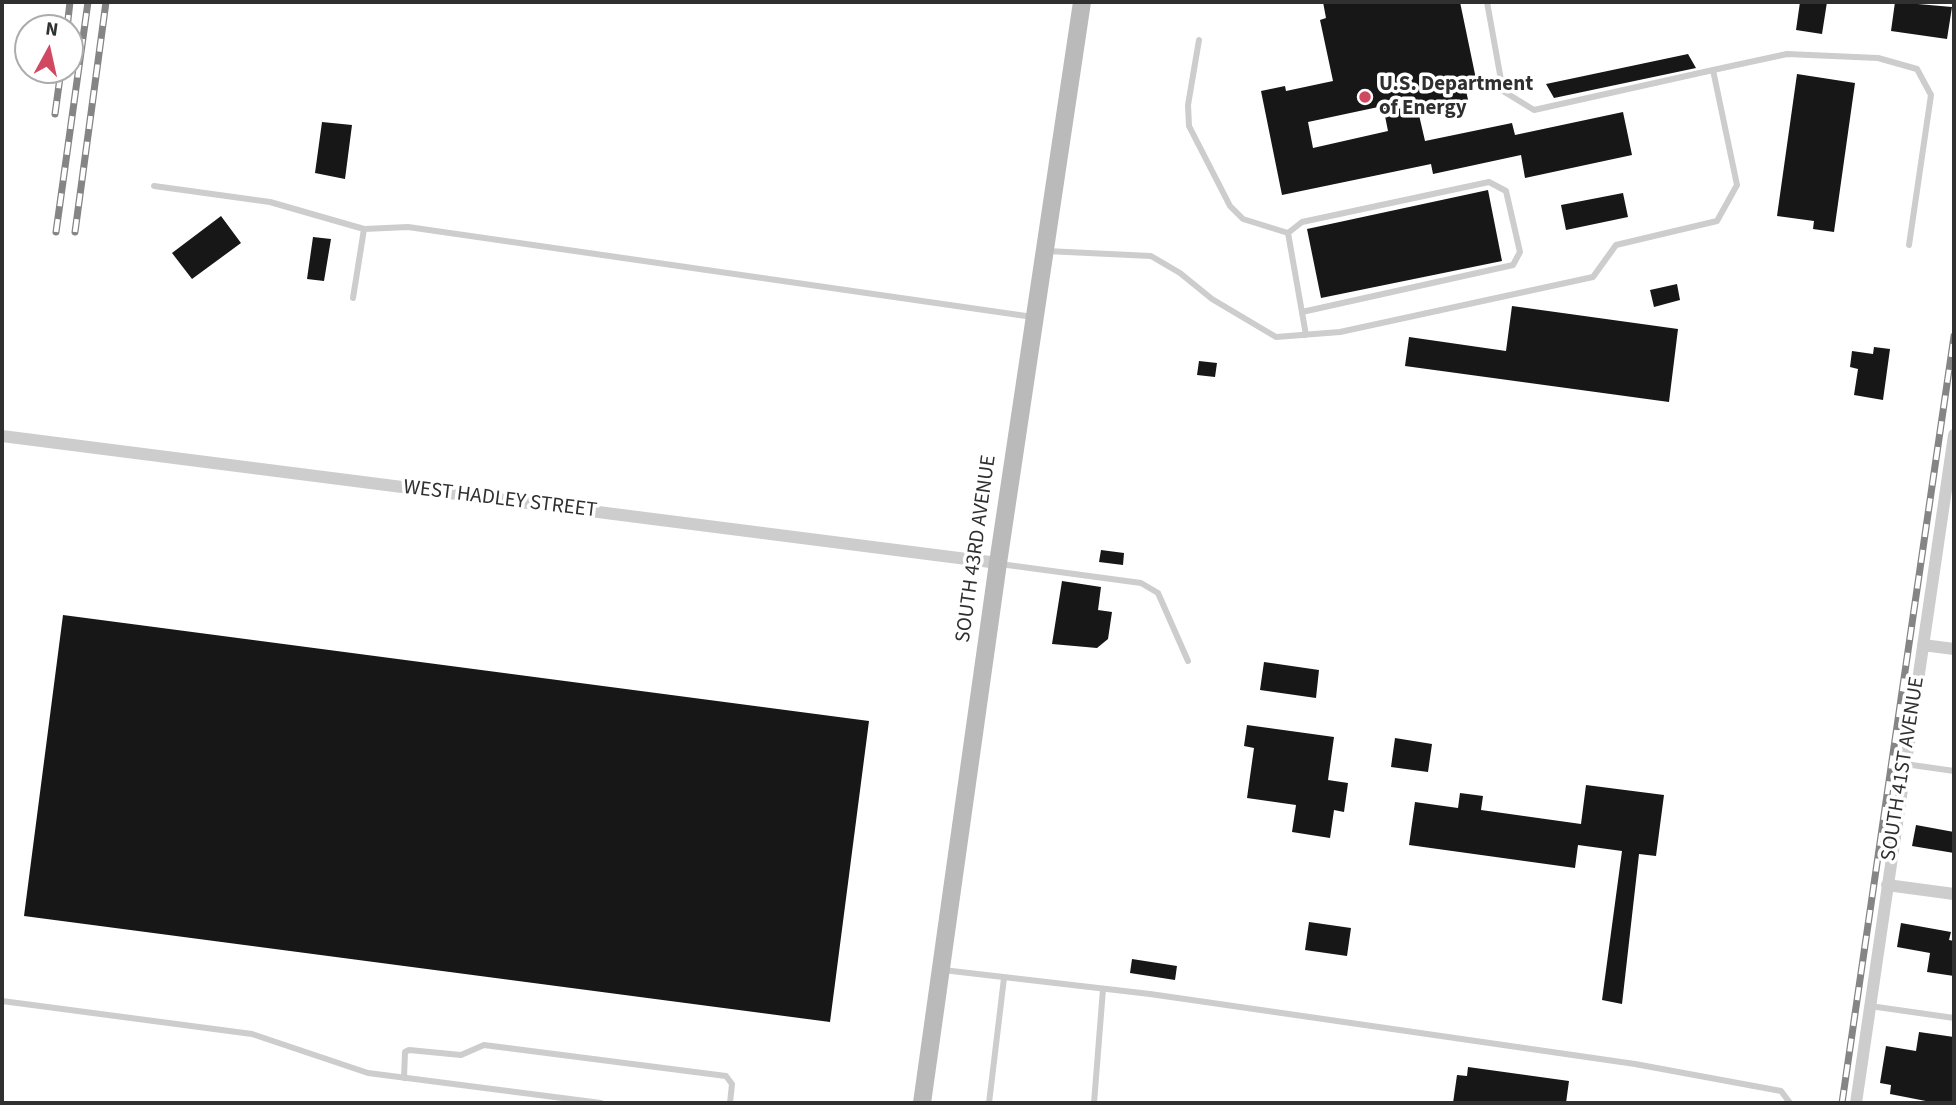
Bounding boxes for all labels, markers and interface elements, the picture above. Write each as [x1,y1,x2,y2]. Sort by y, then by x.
north arrow [14,14,84,84]
text: N [44,15,60,44]
place label: U.S. Department of Energy [1379,72,1533,122]
marker: U.S. Department of Energy [1357,89,1373,105]
street label: SOUTH 43RD AVENUE [951,454,1003,644]
street label: WEST HADLEY STREET [402,476,598,524]
street label: SOUTH 41ST AVENUE [1877,675,1931,863]

